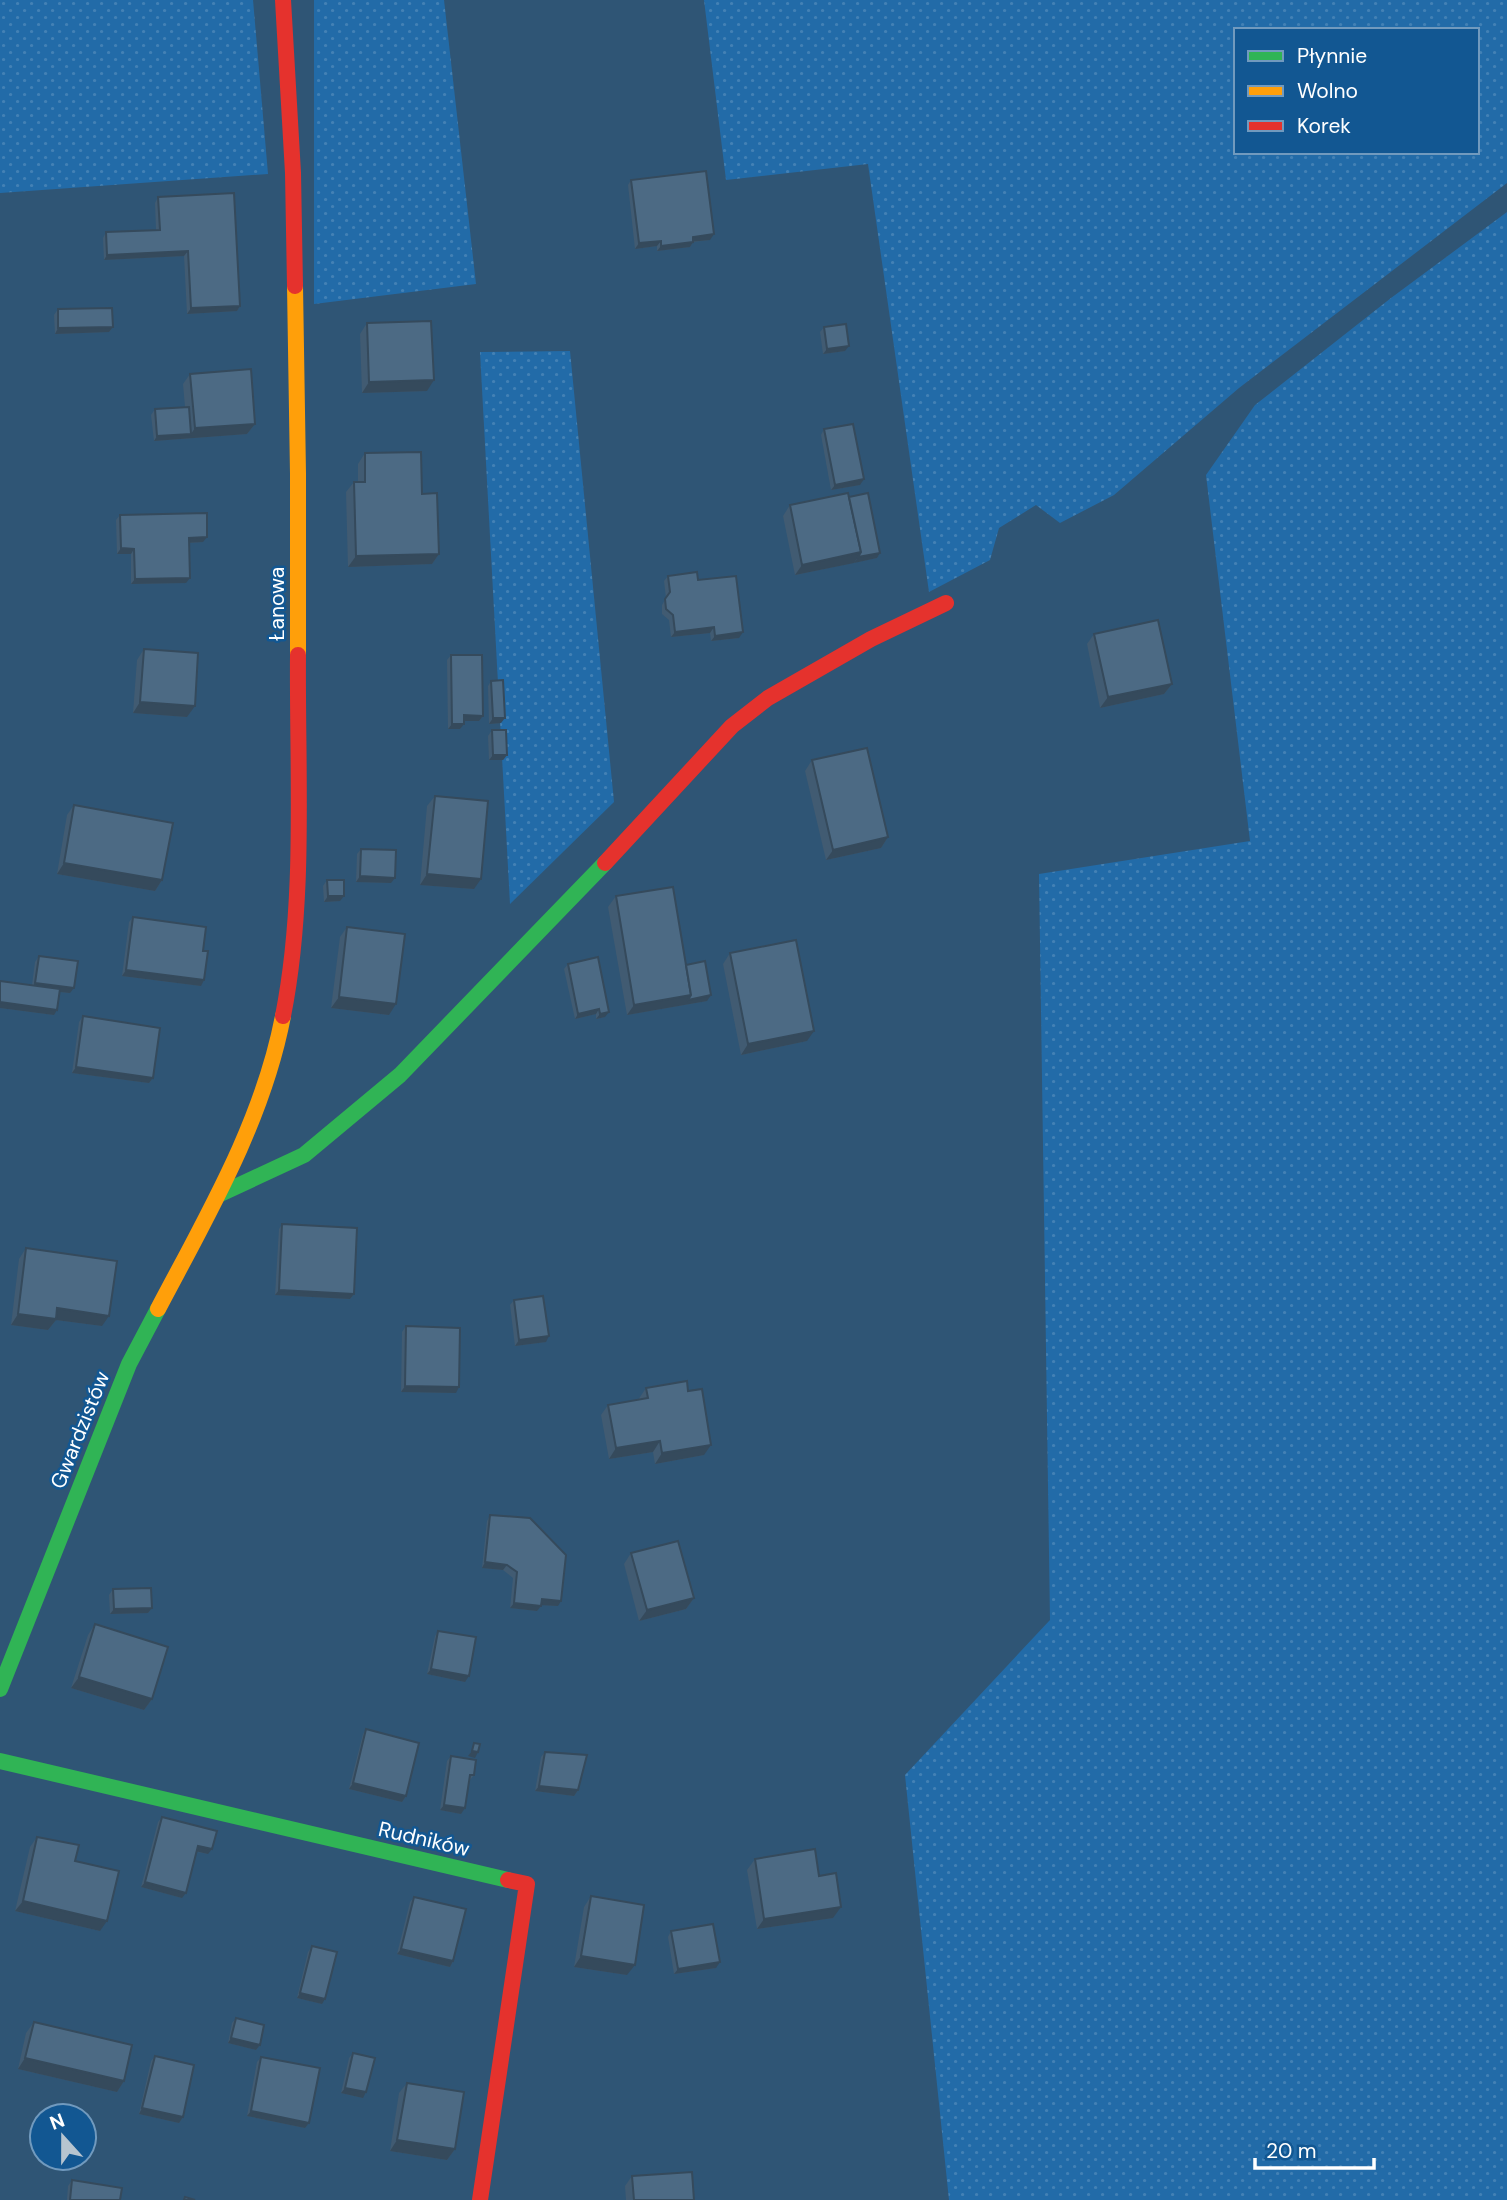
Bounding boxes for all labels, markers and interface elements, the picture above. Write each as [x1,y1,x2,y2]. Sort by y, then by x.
legend [1234,28,1479,154]
text: Płynnie [1297,42,1367,70]
text: Wolno [1297,77,1358,105]
text: Korek [1297,112,1351,140]
street label: Łanowa [263,567,291,641]
street label: Gwardzistów [44,1367,116,1493]
street label: Rudników [376,1815,472,1863]
north arrow [28,2102,98,2172]
text: N [46,2107,68,2136]
scale bar [1255,2126,1374,2170]
text: 20 m [1266,2137,1317,2165]

